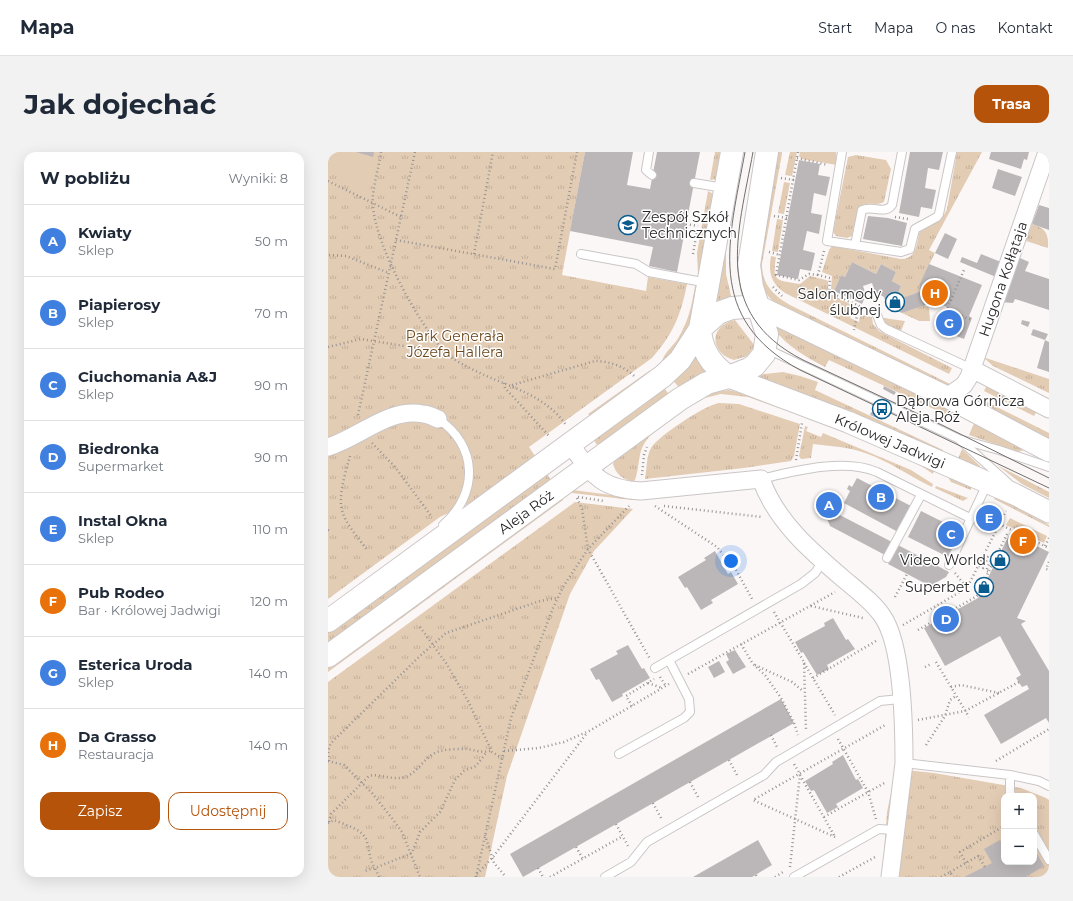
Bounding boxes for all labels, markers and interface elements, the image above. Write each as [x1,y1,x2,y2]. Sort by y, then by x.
text: Mapa [20,16,75,39]
text: Start [818,19,852,37]
text: Mapa [874,19,913,37]
text: O nas [935,19,975,37]
text: Kontakt [997,19,1053,37]
button: Trasa [974,85,1049,123]
text: Jak dojechać [24,87,216,121]
text: W pobliżu [40,168,130,188]
text: Wyniki: 8 [228,170,288,186]
place label: Zespół Szkół Technicznych [642,208,737,242]
school or university icon: Zespół Szkół Technicznych [617,214,639,236]
street label: Hugona Kołłątaja [975,219,1031,339]
text: Kwiaty [78,223,132,242]
text: A [48,233,58,249]
text: 50 m [255,233,288,249]
text: Sklep [78,242,114,258]
pin: H [922,278,948,308]
place label: Salon mody ślubnej [798,285,881,319]
shop icon: Salon mody ślubnej [884,291,906,313]
text: Piapierosy [78,295,160,314]
text: B [48,305,58,321]
text: 70 m [255,305,288,321]
pin: G [936,308,962,338]
text: Sklep [78,314,114,330]
park label: Park Generała Józefa Hallera [406,327,504,361]
text: Ciuchomania A&J [78,367,217,386]
text: C [48,377,58,393]
text: 90 m [254,377,288,393]
text: Sklep [78,386,114,402]
place label: Dąbrowa Górnicza Aleja Róż [896,392,1025,426]
bus stop icon: Dąbrowa Górnicza Aleja Róż [871,398,893,420]
street label: Królowej Jadwigi [832,410,948,472]
text: Biedronka [78,439,159,458]
text: D [48,449,58,465]
text: 90 m [254,449,288,465]
text: Supermarket [78,458,164,474]
pin: B [868,482,894,512]
street label: Aleja Róż [495,486,557,538]
pin: A [816,490,842,520]
pin: E [976,503,1002,533]
text: Instal Okna [78,511,168,530]
pin: C [938,519,964,549]
text: E [49,521,57,537]
text: 110 m [253,521,288,537]
pin: F [1010,526,1036,556]
text: Sklep [78,530,114,546]
shop icon: Video World [989,549,1011,571]
your location [721,551,741,571]
place label: Video World [900,551,986,569]
shop icon: Superbet [973,576,995,598]
place label: Superbet [905,578,970,596]
text: Pub Rodeo [78,583,164,602]
text: F [49,593,57,609]
text: 120 m [250,593,288,609]
text: Bar · Królowej Jadwigi [78,602,221,618]
pin: D [933,604,959,634]
text: Esterica Uroda [78,655,193,674]
text: G [48,665,58,681]
text: 140 m [249,665,288,681]
text: Sklep [78,674,114,690]
text: Da Grasso [78,727,156,746]
text: H [48,737,58,753]
text: 140 m [249,737,288,753]
text: Restauracja [78,746,154,762]
button: Zapisz [40,792,160,830]
button: Udostępnij [168,792,288,830]
map controls [1001,793,1037,865]
button: + [1001,793,1037,829]
button: − [1001,829,1037,865]

